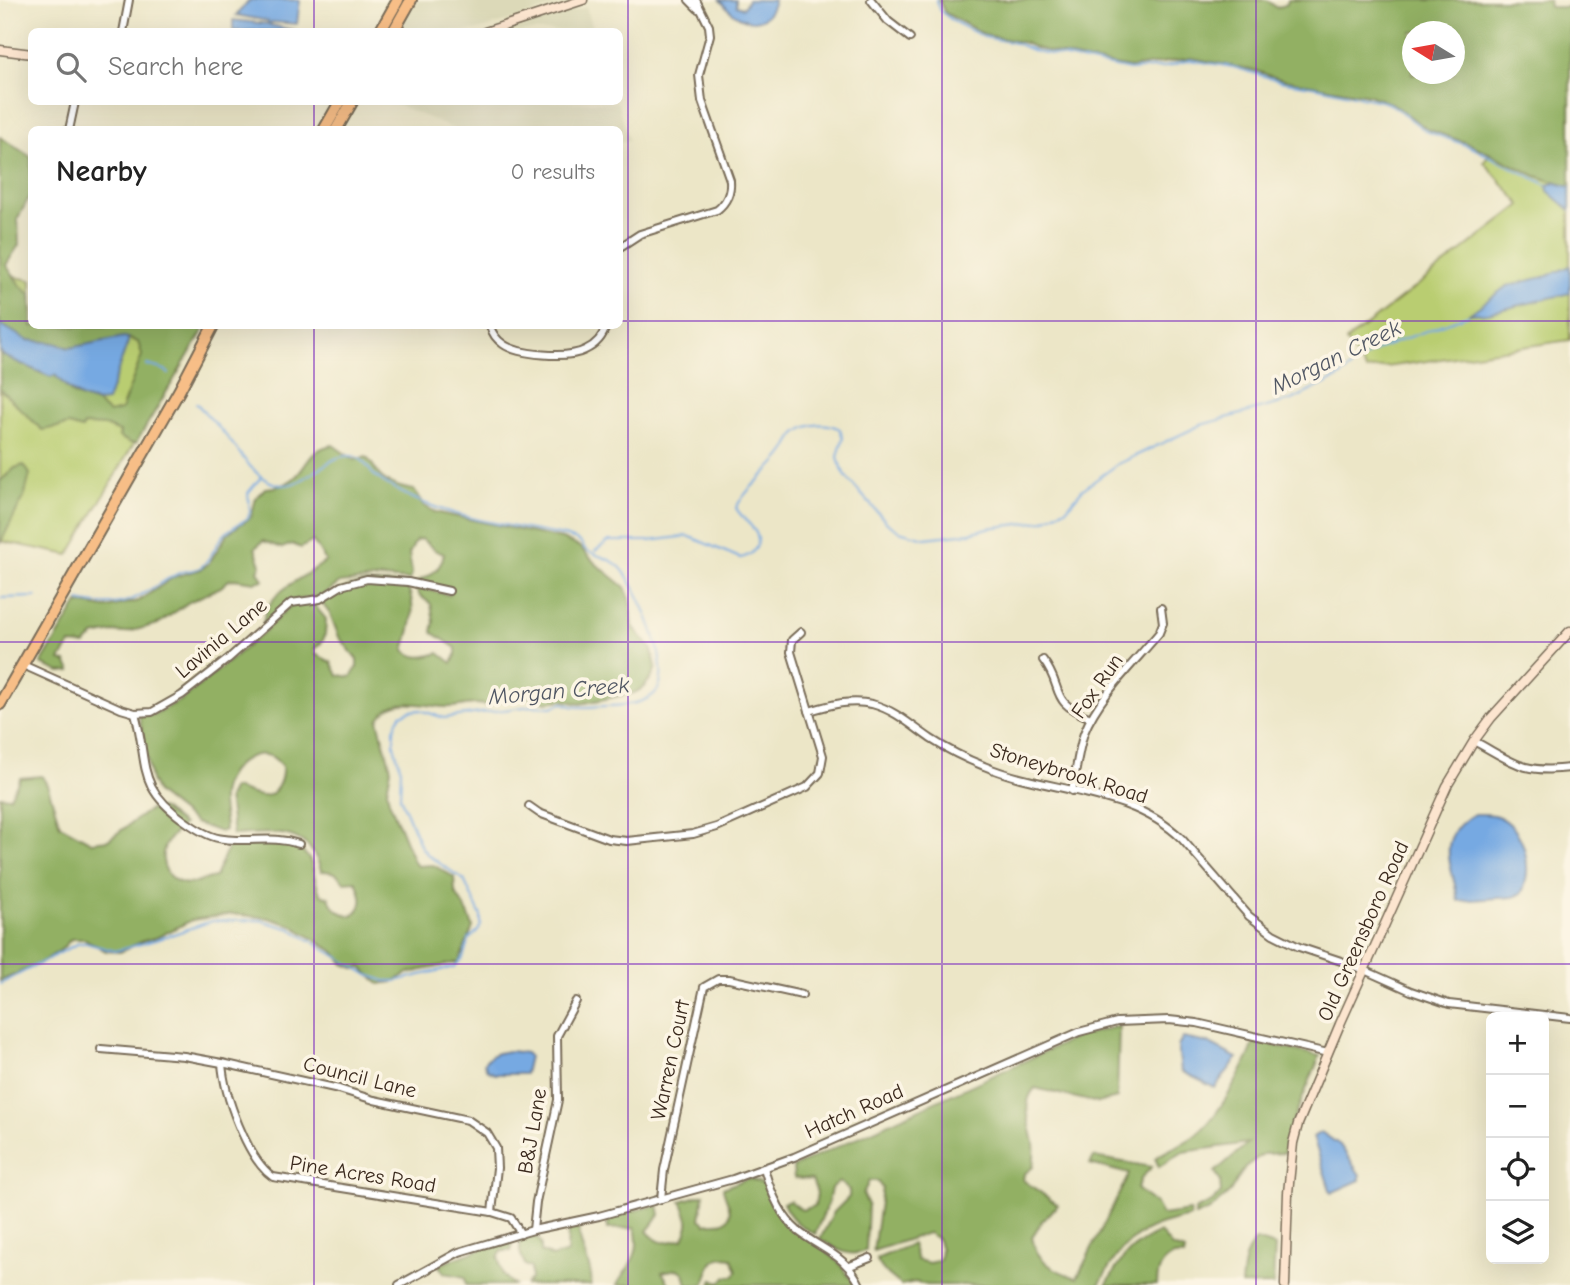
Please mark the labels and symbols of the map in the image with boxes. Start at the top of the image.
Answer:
north arrow [1402,21,1465,84]
water label: Morgan Creek [1266,314,1406,401]
street label: Lavinia Lane [170,593,272,683]
street label: Fox Run [1066,649,1128,723]
water label: Morgan Creek [487,671,631,711]
street label: Stoneybrook Road [987,738,1151,808]
street label: Old Greensboro Road [1313,837,1413,1025]
street label: Warren Court [646,997,695,1122]
street label: Council Lane [301,1051,419,1103]
street label: Hatch Road [801,1079,907,1143]
street label: B&J Lane [513,1086,551,1176]
street label: Pine Acres Road [288,1151,438,1197]

